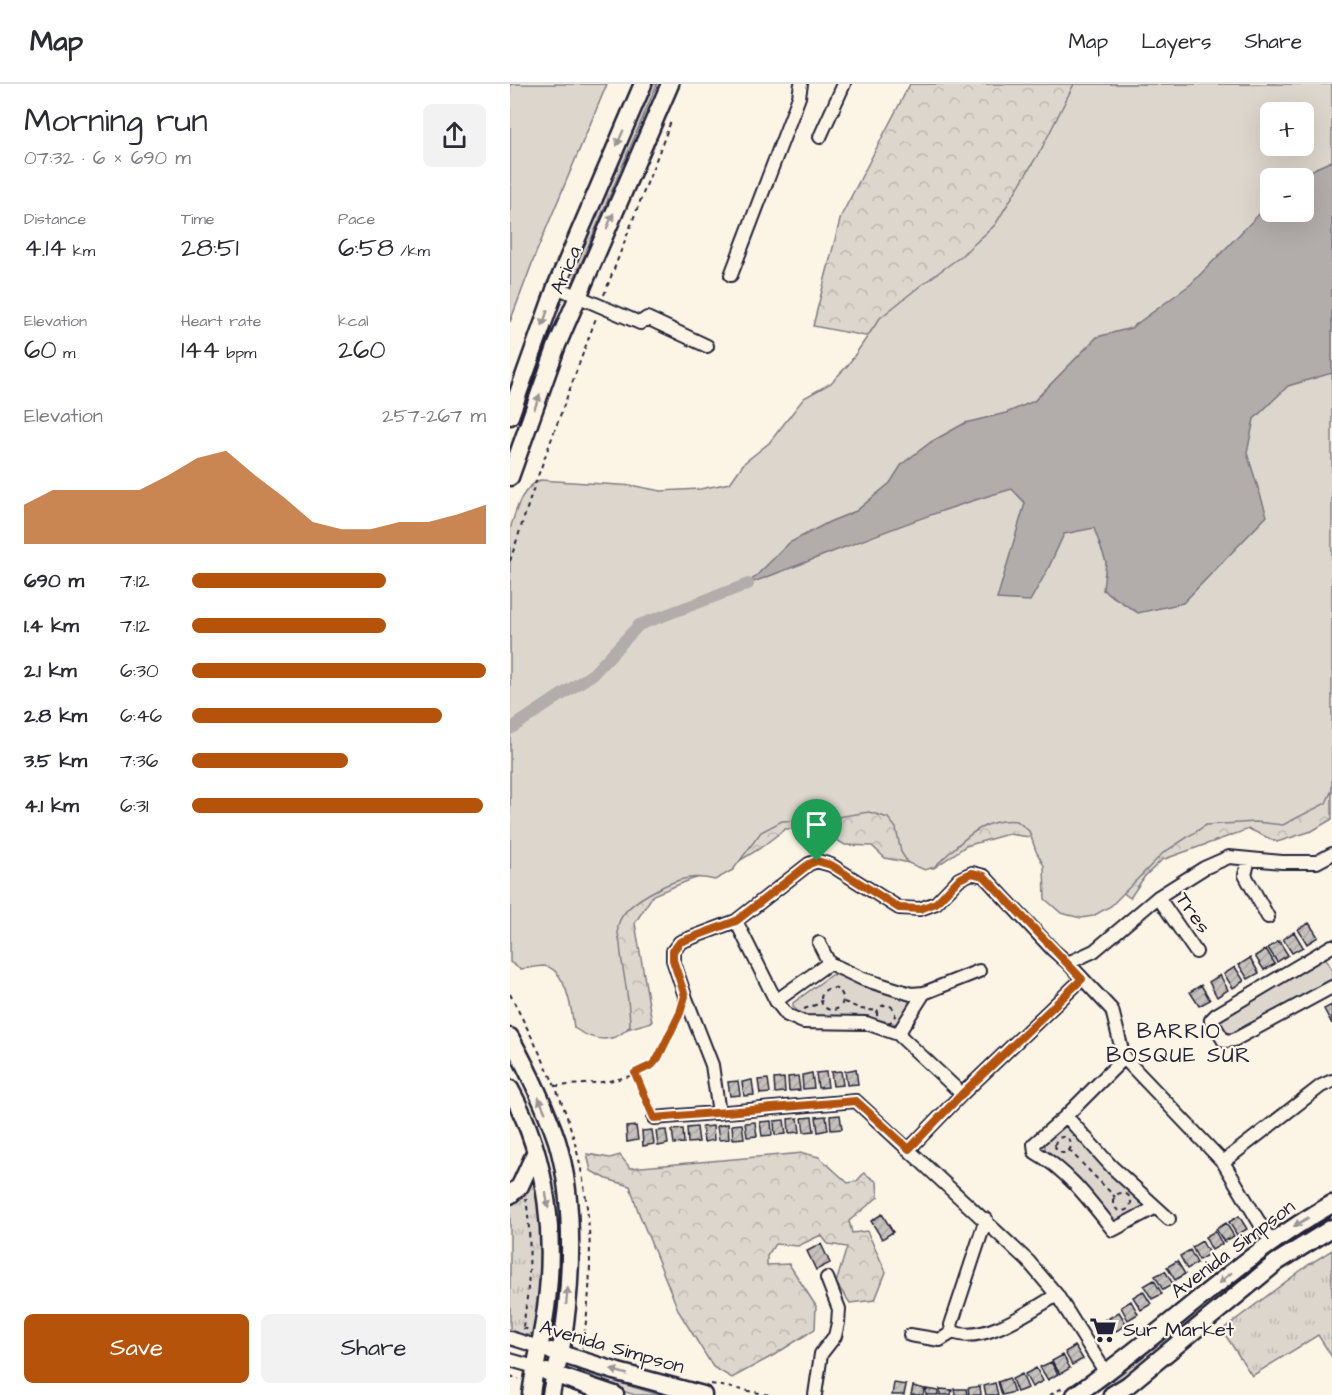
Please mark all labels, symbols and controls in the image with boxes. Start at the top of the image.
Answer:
text: Map [30,22,83,61]
text: Map [1068,27,1108,56]
text: Layers [1141,27,1211,56]
text: Share [1244,27,1302,56]
text: Morning run [24,98,208,144]
map controls [1260,102,1314,222]
button: + [1260,102,1314,156]
button: share [423,104,486,167]
one-way arrow [615,129,625,147]
text: 07:32 · 6 × 690 m [24,144,191,172]
button: − [1260,168,1314,222]
text: Distance [24,208,86,230]
text: Time [181,208,215,230]
text: Pace [338,208,375,230]
one-way arrow [605,212,615,230]
text: 4.14 [24,230,66,266]
text: 28:51 [181,230,239,266]
text: 6:58 [338,230,394,266]
text: km [66,240,95,262]
text: /km [394,240,430,262]
street label: Arica [543,242,589,298]
one-way arrow [540,309,550,327]
text: Elevation [24,310,87,332]
text: Heart rate [181,310,261,332]
text: kcal [338,310,369,332]
text: 60 [24,332,57,368]
text: 144 [181,332,220,368]
text: 260 [338,332,386,368]
text: m [57,342,76,364]
text: bpm [220,342,256,364]
one-way arrow [532,393,542,411]
text: Elevation [24,402,103,430]
text: 257–267 m [382,402,486,430]
text: 690 m [24,567,84,595]
text: 7:12 [120,567,150,595]
text: 1.4 km [24,612,79,640]
text: 7:12 [120,612,150,640]
text: 2.1 km [24,657,77,685]
text: 6:30 [120,657,159,685]
text: 2.8 km [24,702,87,730]
text: 6:46 [120,702,162,730]
text: 3.5 km [24,747,87,775]
text: 7:36 [120,747,158,775]
text: 4.1 km [24,792,79,820]
text: 6:31 [120,792,149,820]
pin [791,799,842,861]
icon: arrive [800,808,833,841]
street label: Tres [1169,887,1217,939]
district label: BARRIO BOSQUE SUR [1106,1017,1252,1070]
one-way arrow [537,1096,547,1114]
one-way arrow [543,1191,552,1210]
street label: Avenida Simpson [1165,1193,1301,1305]
one-way arrow [1293,1217,1309,1228]
one-way arrow [1218,1271,1233,1284]
one-way arrow [562,1286,572,1305]
street label: Avenida Simpson [536,1313,688,1381]
button: Save [24,1314,249,1383]
button: Share [261,1314,486,1383]
supermarket icon: Sur Market [1088,1315,1118,1345]
place label: Sur Market [1123,1316,1234,1344]
one-way arrow [610,1367,628,1376]

